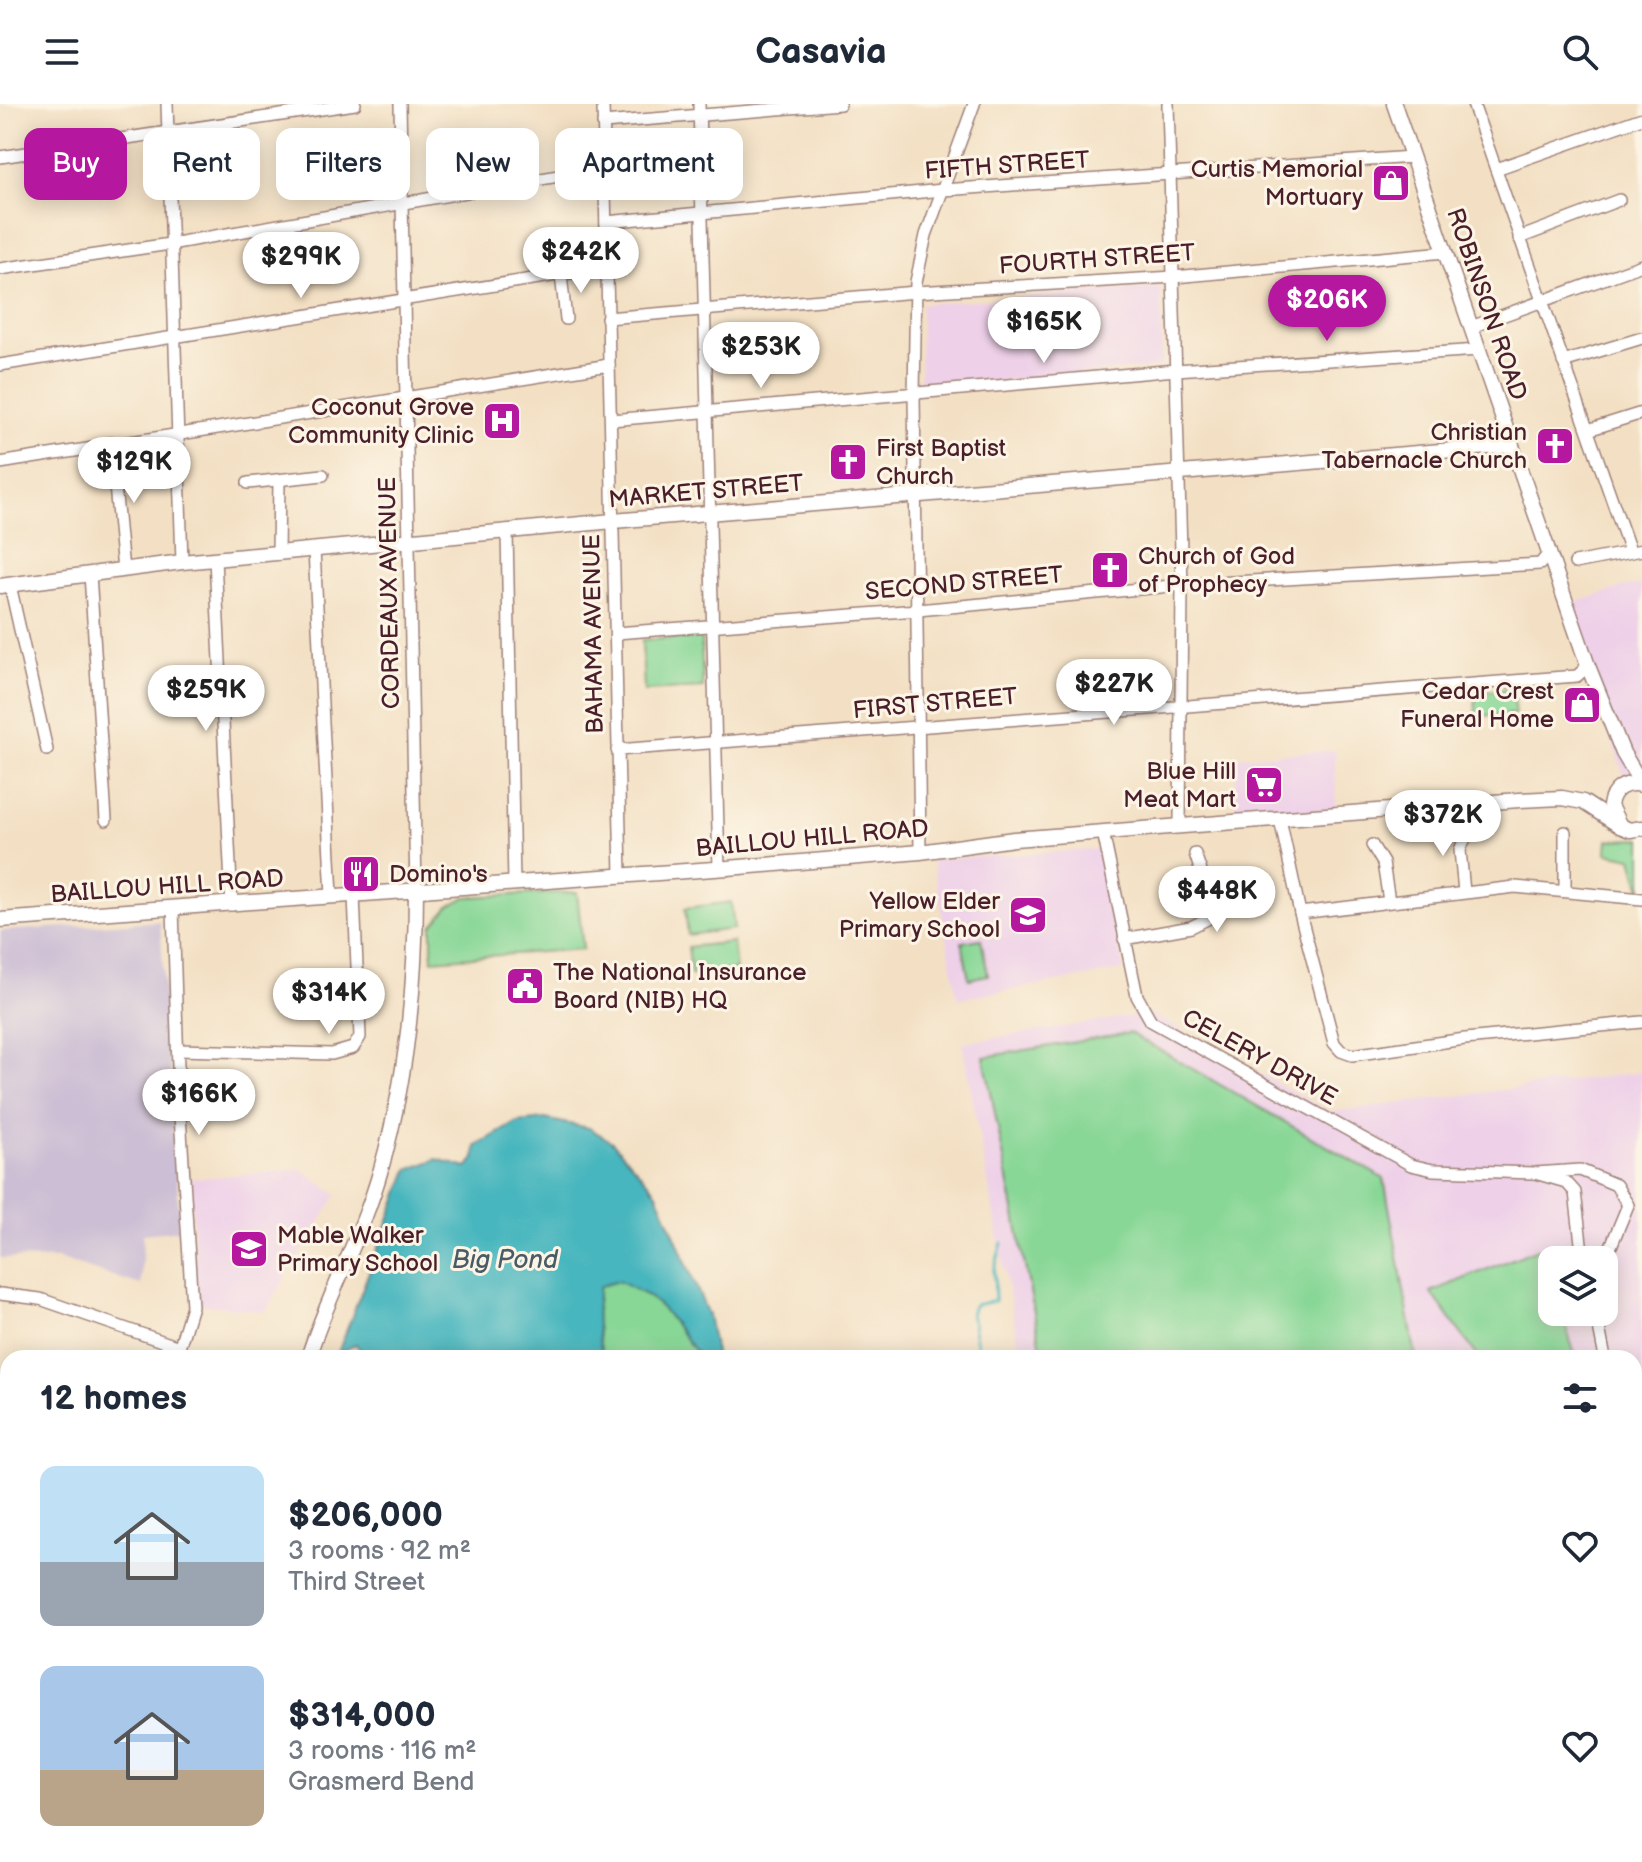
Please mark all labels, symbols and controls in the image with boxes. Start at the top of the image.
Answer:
icon: menu [40,30,84,74]
icon: search [1558,30,1602,74]
text: Casavia [755,31,887,74]
chip: Buy [24,128,127,200]
chip: Rent [143,128,260,200]
chip: Filters [276,128,410,200]
chip: New [426,128,539,200]
chip: Apartment [555,128,743,200]
street label: FIFTH STREET [923,145,1091,186]
place label: Curtis Memorial Mortuary [1191,155,1363,212]
shop icon: Curtis Memorial Mortuary [1370,162,1412,204]
street label: ROBINSON ROAD [1440,204,1533,404]
pin: $242K [525,227,637,295]
pin: $299K [245,232,357,300]
text: $242K [541,237,621,268]
street label: FOURTH STREET [998,238,1197,281]
text: $299K [261,242,341,273]
pin: $206K [1271,275,1383,343]
text: $206K [1286,285,1368,316]
pin: $165K [988,297,1100,365]
text: $165K [1006,307,1082,338]
pin: $253K [705,322,817,390]
text: $253K [721,332,801,363]
place label: Coconut Grove Community Clinic [288,393,474,450]
hospital icon: Coconut Grove Community Clinic [481,400,523,442]
place label: Christian Tabernacle Church [1322,418,1527,475]
church icon: Christian Tabernacle Church [1534,425,1576,467]
place label: First Baptist Church [876,434,1007,491]
pin: $129K [78,437,190,505]
church icon: First Baptist Church [827,441,869,483]
text: $129K [96,447,172,478]
street label: MARKET STREET [607,468,805,514]
street label: CORDEAUX AVENUE [373,477,406,709]
street label: BAHAMA AVENUE [577,534,610,734]
place label: Church of God of Prophecy [1138,542,1295,599]
church icon: Church of God of Prophecy [1089,549,1131,591]
street label: SECOND STREET [864,560,1065,607]
pin: $227K [1058,659,1170,727]
pin: $259K [150,665,262,733]
text: $227K [1074,669,1154,700]
text: $259K [166,675,246,706]
place label: Cedar Crest Funeral Home [1400,677,1555,734]
street label: FIRST STREET [852,682,1019,725]
shop icon: Cedar Crest Funeral Home [1561,684,1603,726]
place label: Blue Hill Meat Mart [1123,757,1237,814]
supermarket icon: Blue Hill Meat Mart [1243,764,1285,806]
pin: $372K [1387,790,1499,858]
text: $372K [1403,800,1483,831]
street label: BAILLOU HILL ROAD [694,814,930,863]
restaurant icon: Domino's [340,853,382,895]
place label: Domino's [389,860,488,889]
street label: BAILLOU HILL ROAD [49,864,285,909]
pin: $448K [1161,866,1273,934]
text: $448K [1176,876,1258,907]
place label: Yellow Elder Primary School [839,887,1000,944]
school or university icon: Yellow Elder Primary School [1007,894,1049,936]
place label: The National Insurance Board (NIB) HQ [553,958,807,1015]
public building icon: The National Insurance Board (NIB) HQ [504,965,546,1007]
pin: $314K [273,968,385,1036]
text: $314K [291,978,367,1009]
street label: CELERY DRIVE [1177,1003,1342,1112]
pin: $166K [143,1069,255,1137]
text: $166K [160,1079,238,1110]
place label: Mable Walker Primary School [277,1221,438,1278]
school or university icon: Mable Walker Primary School [228,1228,270,1270]
water label: Big Pond [452,1245,559,1276]
map controls [1538,1246,1618,1326]
button: layers [1538,1246,1618,1326]
icon: filters [1558,1376,1602,1420]
text: 12 homes [40,1378,187,1419]
text: $206,000 [288,1495,443,1536]
icon: home [104,1498,200,1594]
icon: heart [1558,1524,1602,1568]
text: 3 rooms · 92 m² [288,1536,471,1567]
text: Third Street [288,1567,425,1598]
text: $314,000 [288,1695,436,1736]
icon: home [104,1698,200,1794]
icon: heart [1558,1724,1602,1768]
text: 3 rooms · 116 m² [288,1736,477,1767]
text: Grasmerd Bend [288,1767,474,1798]

